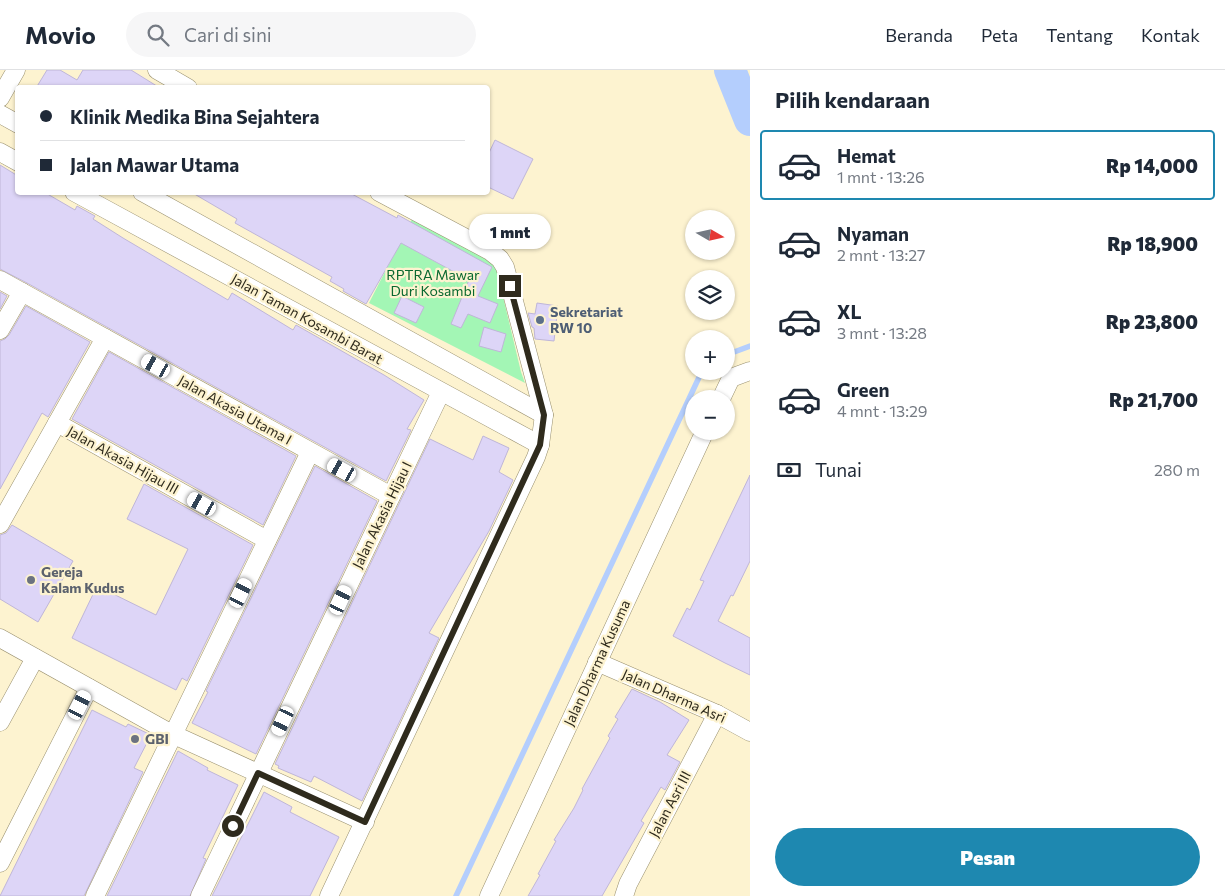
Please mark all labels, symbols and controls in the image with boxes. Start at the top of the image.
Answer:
search box [126,12,476,57]
text: Movio [25,20,96,49]
icon: search [144,21,172,49]
text: Cari di sini [184,23,272,46]
text: Beranda [885,24,953,46]
text: Peta [981,24,1018,46]
text: Tentang [1046,24,1113,46]
text: Kontak [1141,24,1200,46]
text: Pilih kendaraan [775,86,930,113]
text: Klinik Medika Bina Sejahtera [70,105,320,128]
icon: car [777,143,822,188]
text: Hemat [837,144,896,167]
text: Jalan Mawar Utama [70,153,239,176]
text: Rp 14,000 [1106,154,1198,177]
text: 1 mnt · 13:26 [837,167,925,186]
north arrow [685,210,735,260]
map controls [685,210,735,440]
callout: 1 mnt [469,214,551,248]
icon: car [777,221,822,266]
text: 1 mnt [490,222,530,241]
text: Nyaman [837,222,909,245]
text: Rp 18,900 [1107,232,1198,255]
text: 2 mnt · 13:27 [837,245,926,264]
park label: RPTRA Mawar Duri Kosambi [386,266,480,299]
street label: Jalan Taman Kosambi Barat [228,270,386,368]
button: layers [685,270,735,320]
route end [499,275,521,297]
icon: car [777,299,822,344]
text: XL [837,300,862,323]
place label: Sekretariat RW 10 [550,303,623,336]
text: Rp 23,800 [1106,310,1198,333]
marker: Sekretariat RW 10 [534,314,546,326]
text: 3 mnt · 13:28 [837,323,927,342]
button: + [685,330,735,380]
car [139,352,172,380]
street label: Jalan Akasia Utama I [176,371,295,448]
icon: car [777,377,822,422]
text: Green [837,378,889,401]
text: Rp 21,700 [1109,388,1198,411]
button: − [685,390,735,440]
text: 4 mnt · 13:29 [837,401,928,420]
street label: Jalan Akasia Hijau III [65,422,182,497]
car [325,456,358,484]
icon: cash [775,456,803,484]
text: Tunai [815,458,862,481]
street label: Jalan Akasia Hijau I [348,459,415,571]
text: 280 m [1154,460,1200,479]
car [185,490,218,518]
place label: Gereja Kalam Kudus [41,563,125,596]
marker: Gereja Kalam Kudus [25,574,37,586]
car [227,576,254,610]
car [327,583,354,617]
street label: Jalan Dharma Kusuma [560,597,633,729]
street label: Jalan Dharma Asri [620,665,729,726]
car [66,688,93,722]
car [269,704,296,738]
place label: GBI [145,730,169,747]
marker: GBI [129,733,141,745]
street label: Jalan Asri III [645,768,694,840]
route start [222,815,244,837]
button: Pesan [775,828,1200,886]

